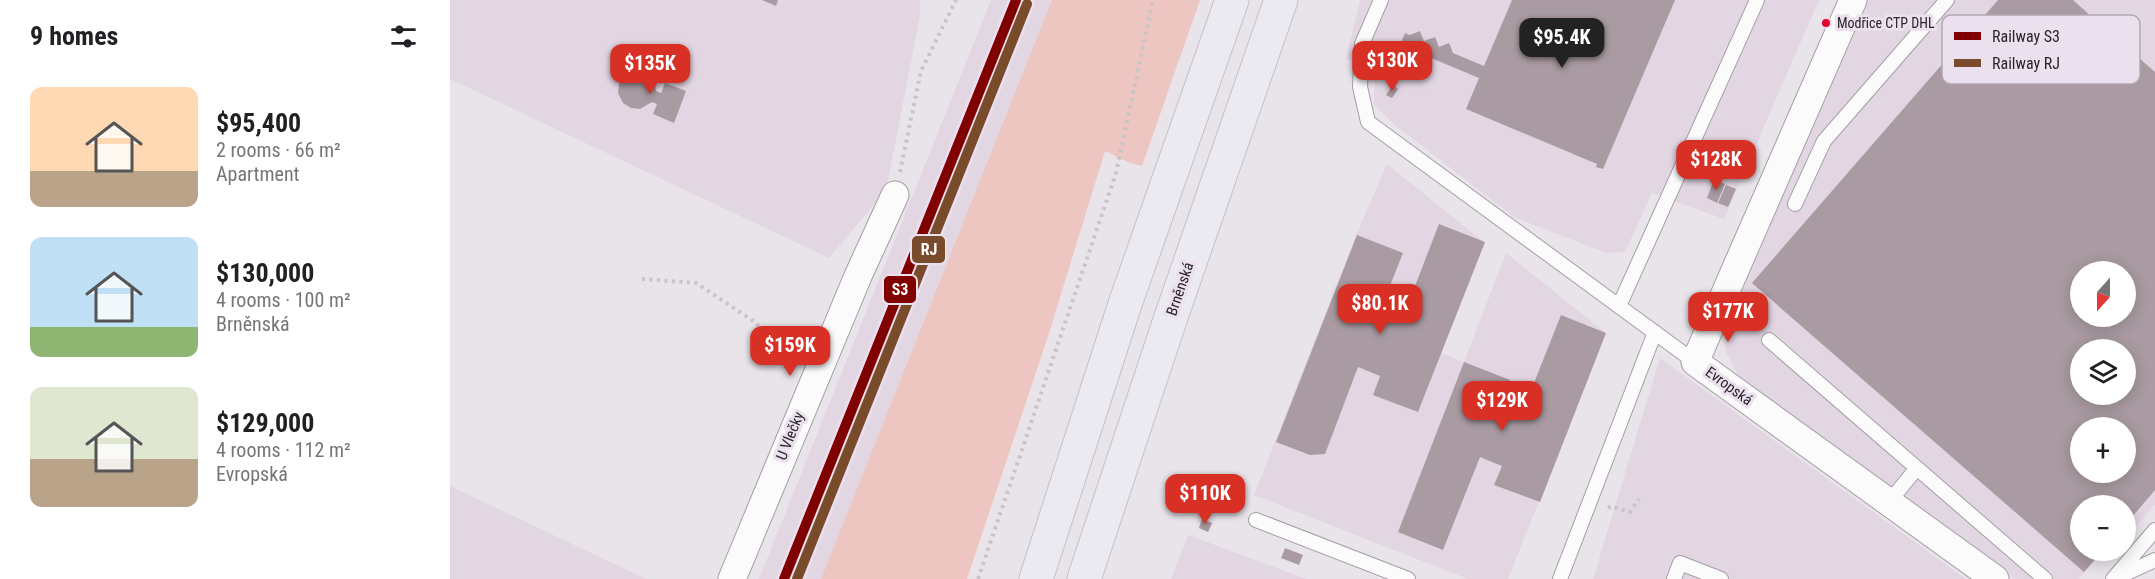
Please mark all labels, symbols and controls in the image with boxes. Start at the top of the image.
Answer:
place label: Modřice CTP DHL [1837,15,1935,31]
legend [1942,15,2140,84]
marker: Modřice CTP DHL [1820,17,1832,29]
pin: $95.4K [1513,18,1611,69]
icon: filters [387,20,420,53]
text: 9 homes [30,21,118,51]
text: $95.4K [1533,25,1591,49]
text: Railway S3 [1992,27,2060,46]
pin: $130K [1350,41,1434,92]
pin: $135K [608,44,692,95]
text: $130K [1366,48,1418,72]
text: $135K [624,51,676,75]
text: Railway RJ [1992,54,2060,73]
text: $95,400 [216,108,301,138]
icon: home [78,111,150,183]
text: 2 rooms · 66 m² [216,138,341,162]
pin: $128K [1674,140,1758,191]
text: $128K [1690,147,1742,171]
text: Apartment [216,162,300,186]
line badge: RJ [911,235,946,264]
text: RJ [921,240,937,259]
text: $130,000 [216,258,314,288]
street label: Brněnská [1163,260,1197,318]
icon: home [78,261,150,333]
north arrow [2070,261,2136,327]
map controls [2070,261,2136,561]
line badge: S3 [883,275,917,304]
text: S3 [892,280,908,299]
pin: $80.1K [1331,284,1429,335]
text: 4 rooms · 100 m² [216,288,351,312]
text: $80.1K [1351,291,1409,315]
pin: $177K [1686,292,1770,343]
text: $177K [1702,299,1754,323]
text: Brněnská [216,312,289,336]
pin: $159K [748,326,832,377]
text: $159K [764,333,816,357]
button: layers [2070,339,2136,405]
street label: Evropská [1702,363,1756,409]
pin: $129K [1460,381,1544,432]
text: $129K [1476,388,1528,412]
text: $129,000 [216,408,314,438]
street label: U Vlečky [772,409,808,463]
icon: home [78,411,150,483]
button: + [2070,417,2136,483]
text: 4 rooms · 112 m² [216,438,351,462]
text: Evropská [216,462,288,486]
pin: $110K [1163,474,1247,525]
text: $110K [1179,481,1231,505]
button: − [2070,495,2136,561]

